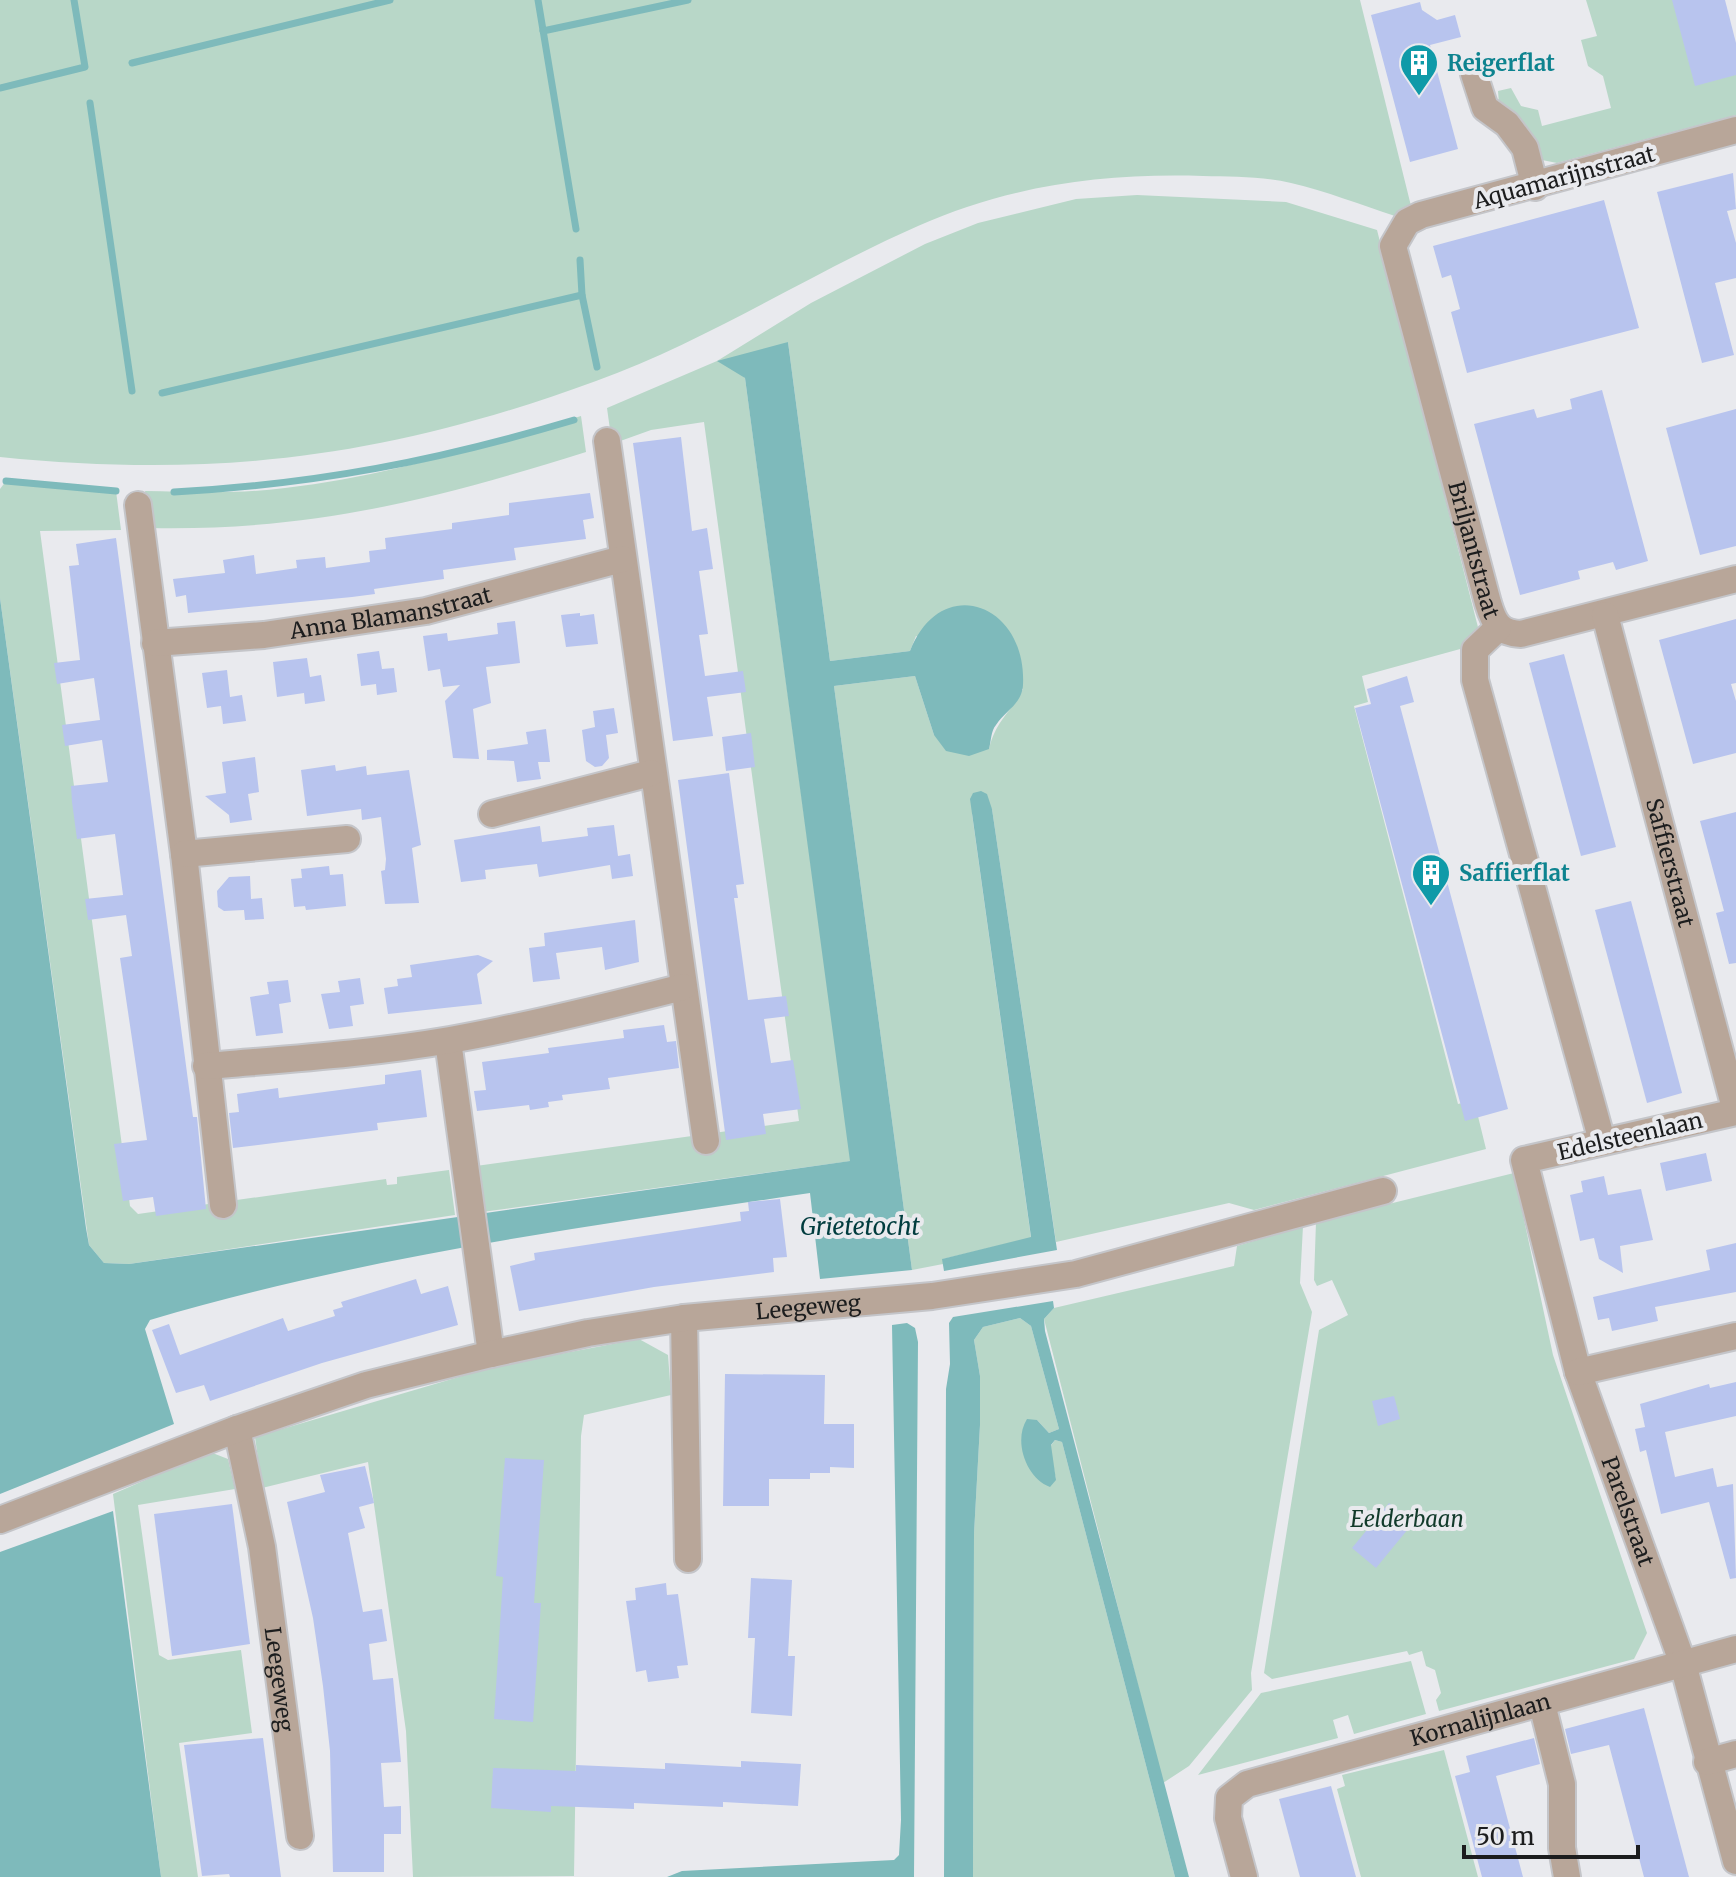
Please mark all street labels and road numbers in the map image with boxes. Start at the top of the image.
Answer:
street label: Aquamarijnstraat [1469,139,1658,215]
street label: Briljantstraat [1442,478,1506,623]
street label: Anna Blamanstraat [287,580,495,645]
street label: Saffierstraat [1640,795,1701,930]
street label: Edelsteenlaan [1555,1106,1706,1166]
street label: Leegeweg [754,1288,862,1326]
street label: Parelstraat [1595,1452,1661,1570]
street label: Leegeweg [259,1625,300,1733]
street label: Kornalijnlaan [1407,1687,1554,1752]

